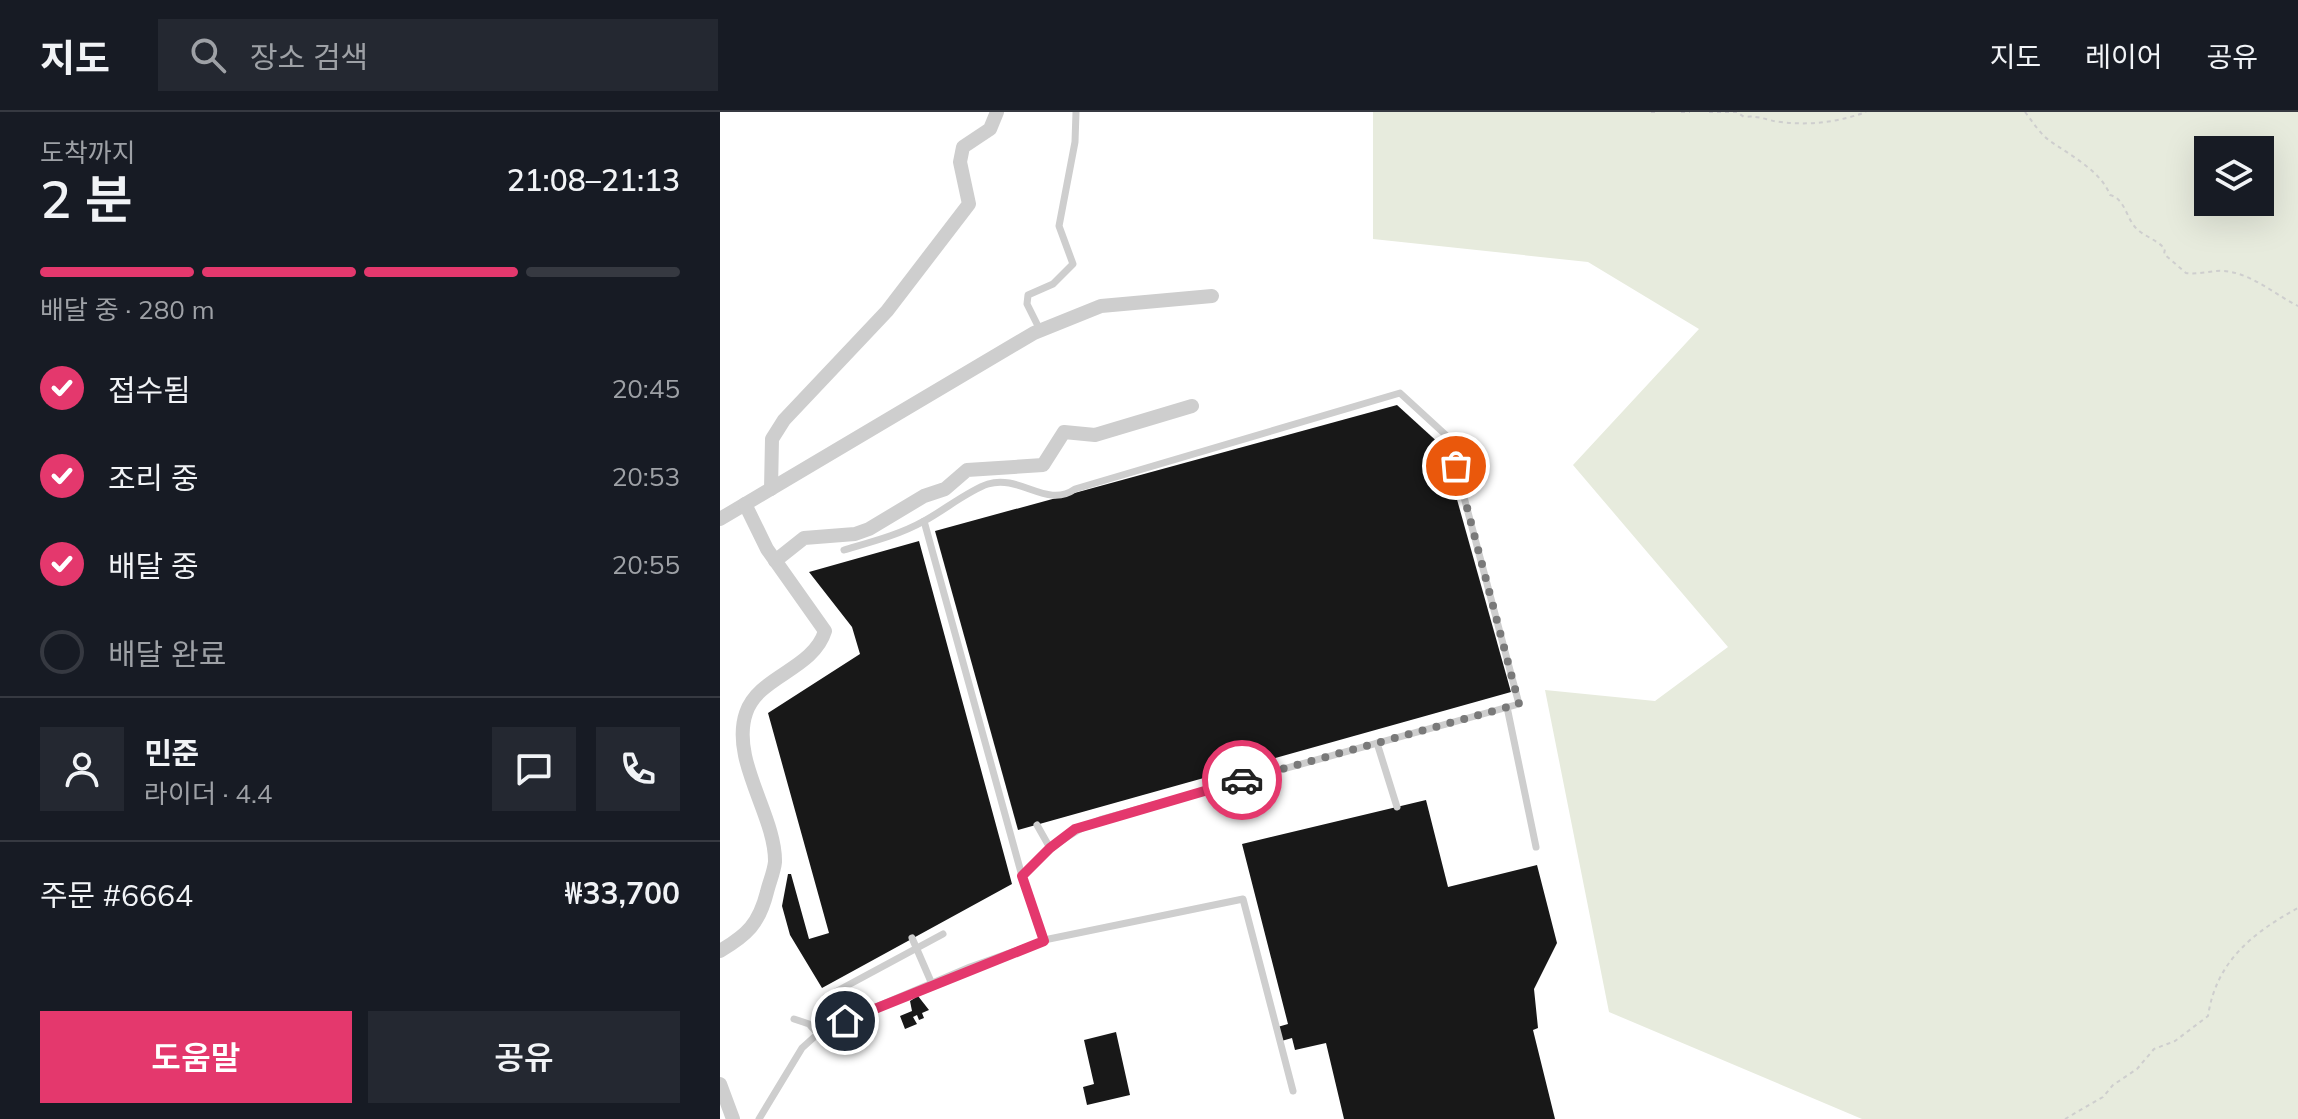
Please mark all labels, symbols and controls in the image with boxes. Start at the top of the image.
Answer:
search box [158,19,718,91]
icon: search [186,33,230,77]
text: 지도 [40,34,110,82]
text: 장소 검색 [250,38,368,76]
text: 지도 [1990,39,2041,74]
text: 레이어 [2085,39,2162,74]
text: 공유 [2206,39,2258,74]
text: 도착까지 [40,136,136,169]
map controls [2194,136,2274,216]
button: layers [2194,136,2274,216]
text: 21:08–21:13 [507,161,680,199]
text: 2 분 [40,166,133,231]
text: 배달 중 · 280 m [40,293,215,326]
icon: check [40,366,84,410]
text: 접수됨 [108,371,191,409]
text: 20:45 [612,372,680,405]
pin [1422,432,1490,500]
icon: bag [1434,444,1478,488]
icon: check [40,454,84,498]
text: 조리 중 [108,459,199,497]
text: 20:53 [612,460,680,493]
icon: check [40,542,84,586]
text: 배달 중 [108,547,199,585]
text: 20:55 [612,548,680,581]
text: 배달 완료 [108,635,226,673]
button: person [40,727,124,811]
button: chat [492,727,576,811]
button: phone [596,727,680,811]
text: 민준 [144,734,199,772]
courier [1202,740,1282,820]
icon: car [1220,758,1264,802]
text: 라이더 · 4.4 [144,777,272,810]
text: ₩33,700 [565,874,680,912]
text: 주문 #6664 [40,876,193,914]
pin [811,987,879,1055]
icon: home [823,999,867,1043]
button: 도움말 [40,1011,352,1103]
button: 공유 [368,1011,680,1103]

